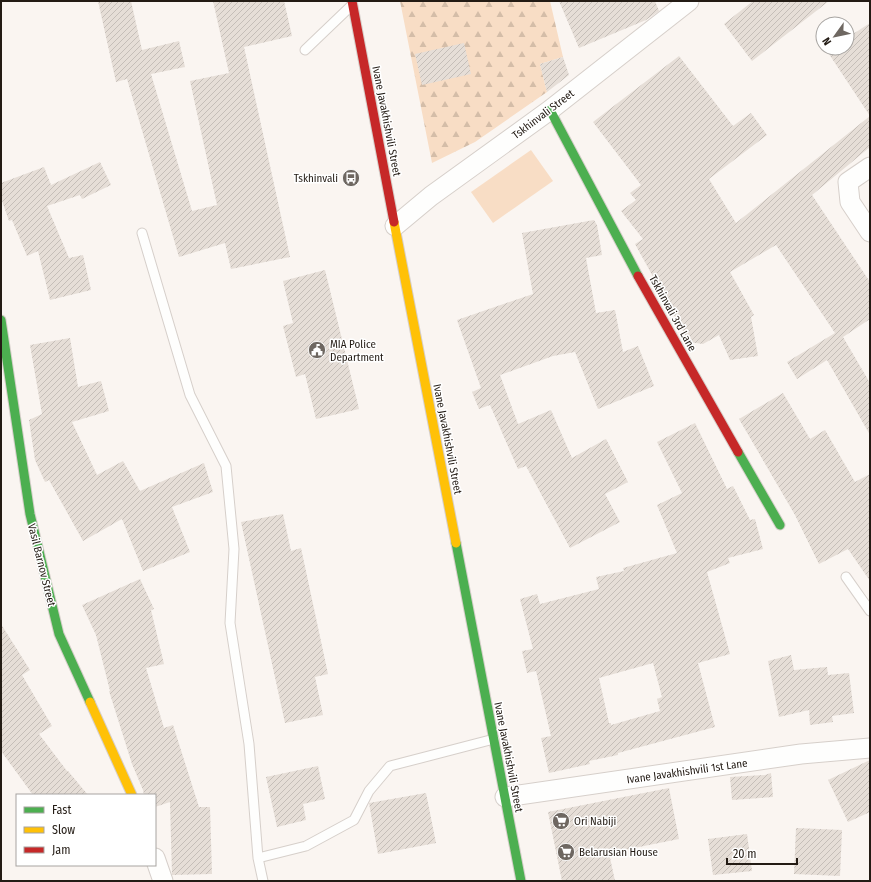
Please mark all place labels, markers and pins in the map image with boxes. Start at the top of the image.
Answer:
bus stop icon: Tskhinvali [341,168,361,188]
place label: Tskhinvali [294,172,338,185]
place label: MIA Police Department [330,338,384,364]
public building icon: MIA Police Department [307,340,327,360]
supermarket icon: Ori Nabiji [551,811,571,831]
place label: Ori Nabiji [574,815,617,828]
supermarket icon: Belarusian House [556,842,576,862]
place label: Belarusian House [579,846,658,859]

